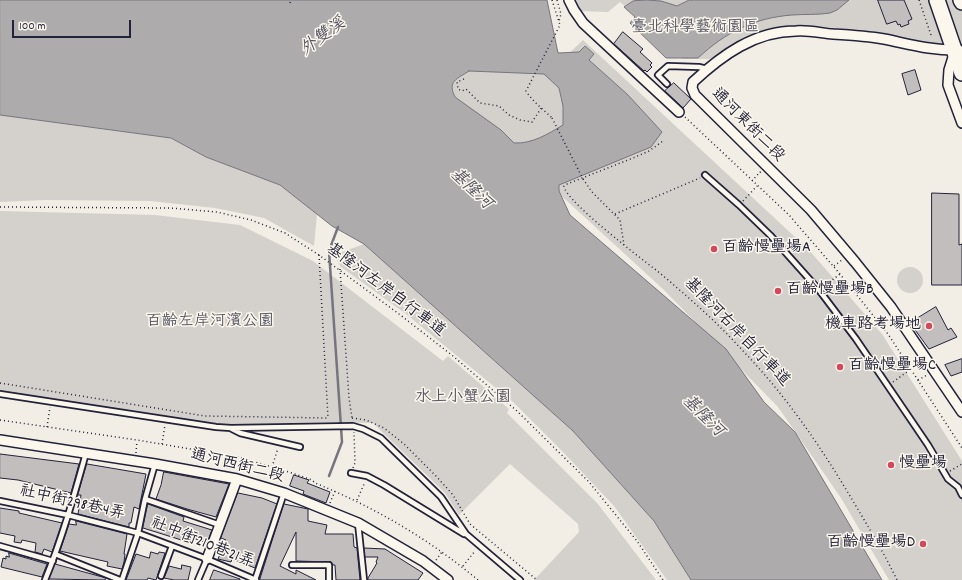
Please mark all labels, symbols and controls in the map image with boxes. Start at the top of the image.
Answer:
scale bar [14,12,133,38]
water label: 外雙溪 [297,15,351,61]
text: 100 m [19,18,46,35]
park label: 臺北科學藝術園區 [631,19,759,39]
street label: 通河東街二段 [706,85,788,167]
water label: 基隆河 [445,165,495,215]
place label: 百齡慢壘場A [722,239,811,259]
street label: 基隆河左岸自行車道 [322,240,448,342]
marker: 百齡慢壘場A [709,244,719,254]
street label: 基隆河右岸自行車道 [679,275,793,391]
place label: 百齡慢壘場B [786,281,874,301]
marker: 百齡慢壘場B [773,286,783,296]
park label: 百齡左岸河濱公園 [146,313,274,333]
place label: 機車路考場地 [825,316,921,336]
marker: 機車路考場地 [924,321,934,331]
place label: 百齡慢壘場C [848,357,936,377]
marker: 百齡慢壘場C [835,362,845,372]
park label: 水上小蟹公園 [415,389,511,409]
water label: 基隆河 [677,392,727,442]
street label: 通河西街二段 [188,446,286,488]
place label: 慢壘場 [899,455,947,475]
marker: 慢壘場 [886,460,896,470]
street label: 社中街298巷4弄 [18,483,126,525]
street label: 社中街210巷21弄 [148,515,256,573]
place label: 百齡慢壘場D [827,534,915,554]
marker: 百齡慢壘場D [918,539,928,549]

